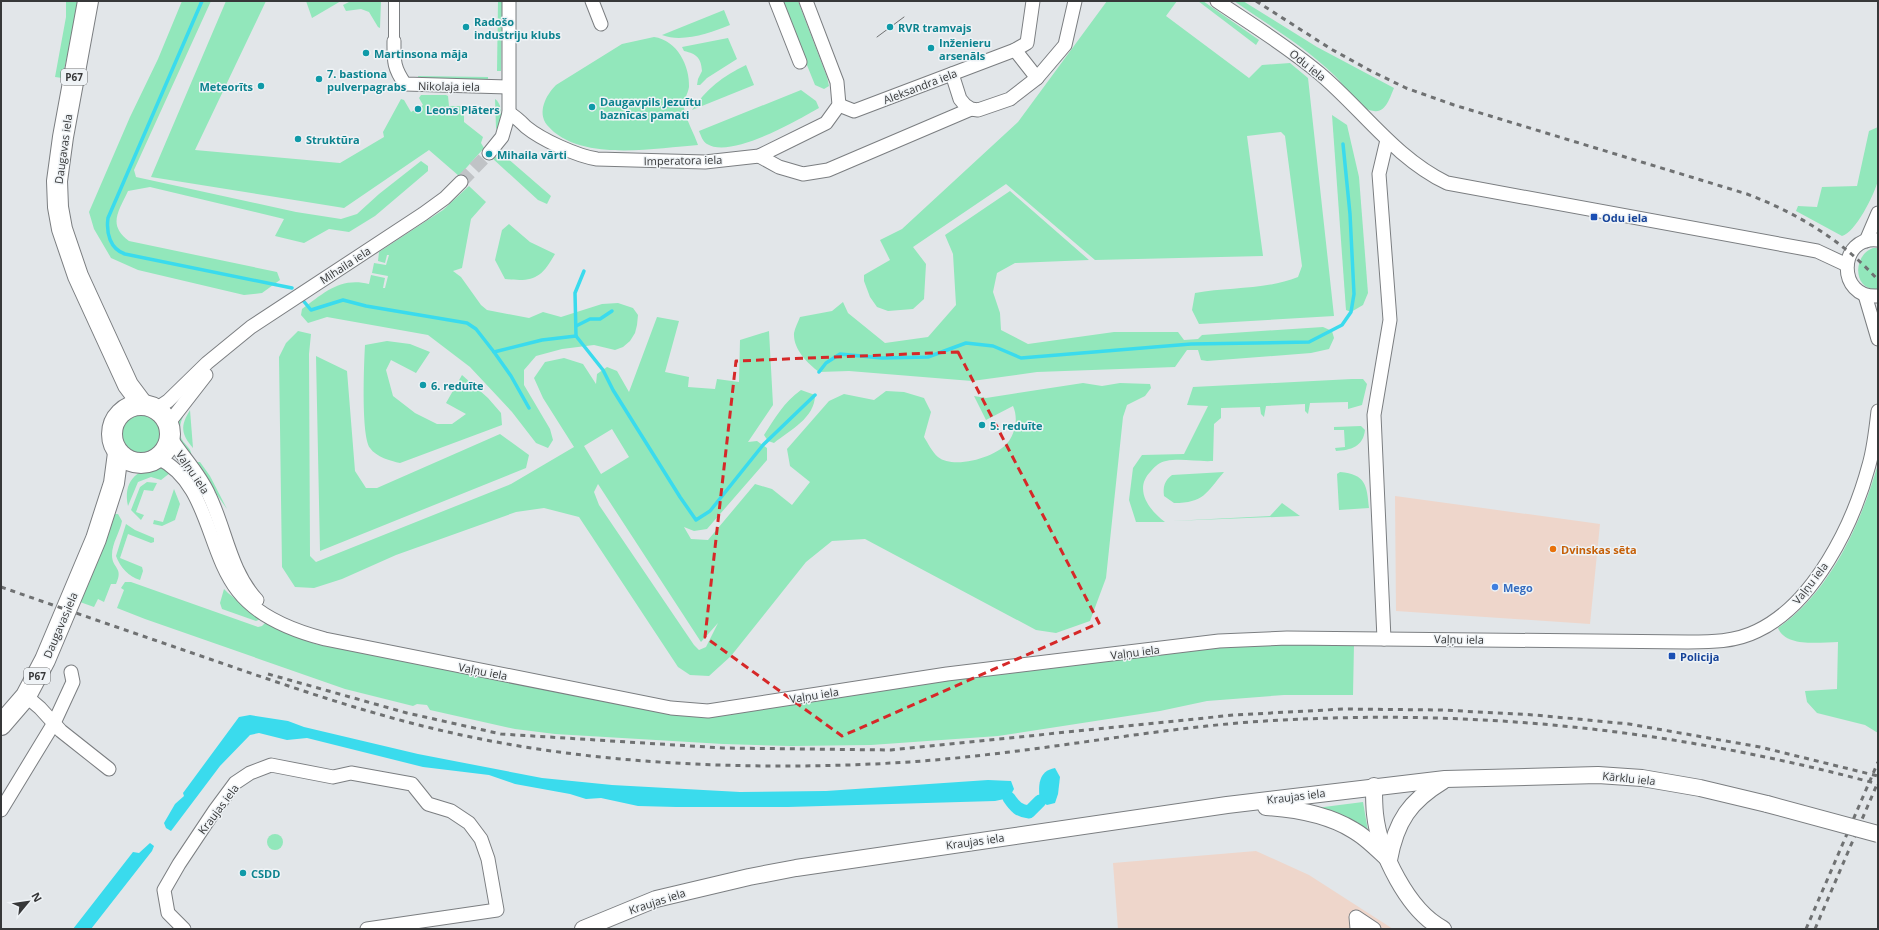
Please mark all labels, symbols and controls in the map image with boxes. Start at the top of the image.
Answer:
place label: Radošo industriju klubs [474,14,561,42]
place label: RVR tramvajs [898,20,972,35]
marker: Radošo industriju klubs [461,22,471,32]
marker: RVR tramvajs [885,22,895,32]
place label: Inženieru arsenāls [939,35,991,63]
marker: Inženieru arsenāls [926,43,936,53]
place label: Martinsona māja [374,46,468,61]
street label: Odu iela [1287,46,1329,84]
marker: Martinsona māja [361,48,371,58]
street label: Aleksandra iela [881,65,959,107]
place label: 7. bastiona pulverpagrabs [327,66,407,94]
road number: P67 [61,69,87,85]
marker: 7. bastiona pulverpagrabs [314,74,324,84]
street label: Nikolaja iela [418,78,480,94]
place label: Meteorīts [199,79,254,94]
marker: Meteorīts [256,81,266,91]
place label: Daugavpils Jezuītu baznīcas pamati [600,94,701,122]
place label: Leons Plāters [426,102,500,117]
marker: Daugavpils Jezuītu baznīcas pamati [587,102,597,112]
marker: Leons Plāters [413,104,423,114]
street label: Daugavas iela [51,113,75,185]
place label: Struktūra [306,132,360,147]
marker: Struktūra [293,134,303,144]
place label: Mihaila vārti [497,147,567,162]
marker: Mihaila vārti [484,149,494,159]
street label: Imperatora iela [644,152,722,168]
place label: Odu iela [1602,210,1648,225]
marker: Odu iela [1589,212,1599,222]
street label: Mihaila iela [317,243,373,287]
place label: 6. reduīte [431,378,484,393]
marker: 6. reduīte [418,380,428,390]
place label: 5. reduīte [990,418,1043,433]
marker: 5. reduīte [977,420,987,430]
street label: Vaļņu iela [173,447,213,497]
place label: Dvinskas sēta [1561,542,1637,557]
marker: Dvinskas sēta [1548,544,1558,554]
street label: Vaļņu iela [1789,559,1831,607]
place label: Mego [1503,580,1533,595]
marker: Mego [1490,582,1500,592]
street label: Daugavas iela [39,590,81,660]
street label: Vaļņu iela [1434,631,1484,647]
street label: Vaļņu iela [1109,642,1161,662]
place label: Policija [1680,649,1719,664]
marker: Policija [1667,651,1677,661]
street label: Vaļņu iela [457,659,509,683]
road number: P67 [24,668,50,684]
street label: Vaļņu iela [788,684,840,706]
street label: Kārklu iela [1602,768,1656,788]
street label: Kraujas iela [194,781,242,837]
street label: Kraujas iela [1266,785,1326,807]
street label: Kraujas iela [945,829,1005,853]
place label: CSDD [251,866,280,881]
marker: CSDD [238,868,248,878]
north arrow [8,882,48,922]
street label: Kraujas iela [627,885,687,917]
text: N [28,889,46,904]

